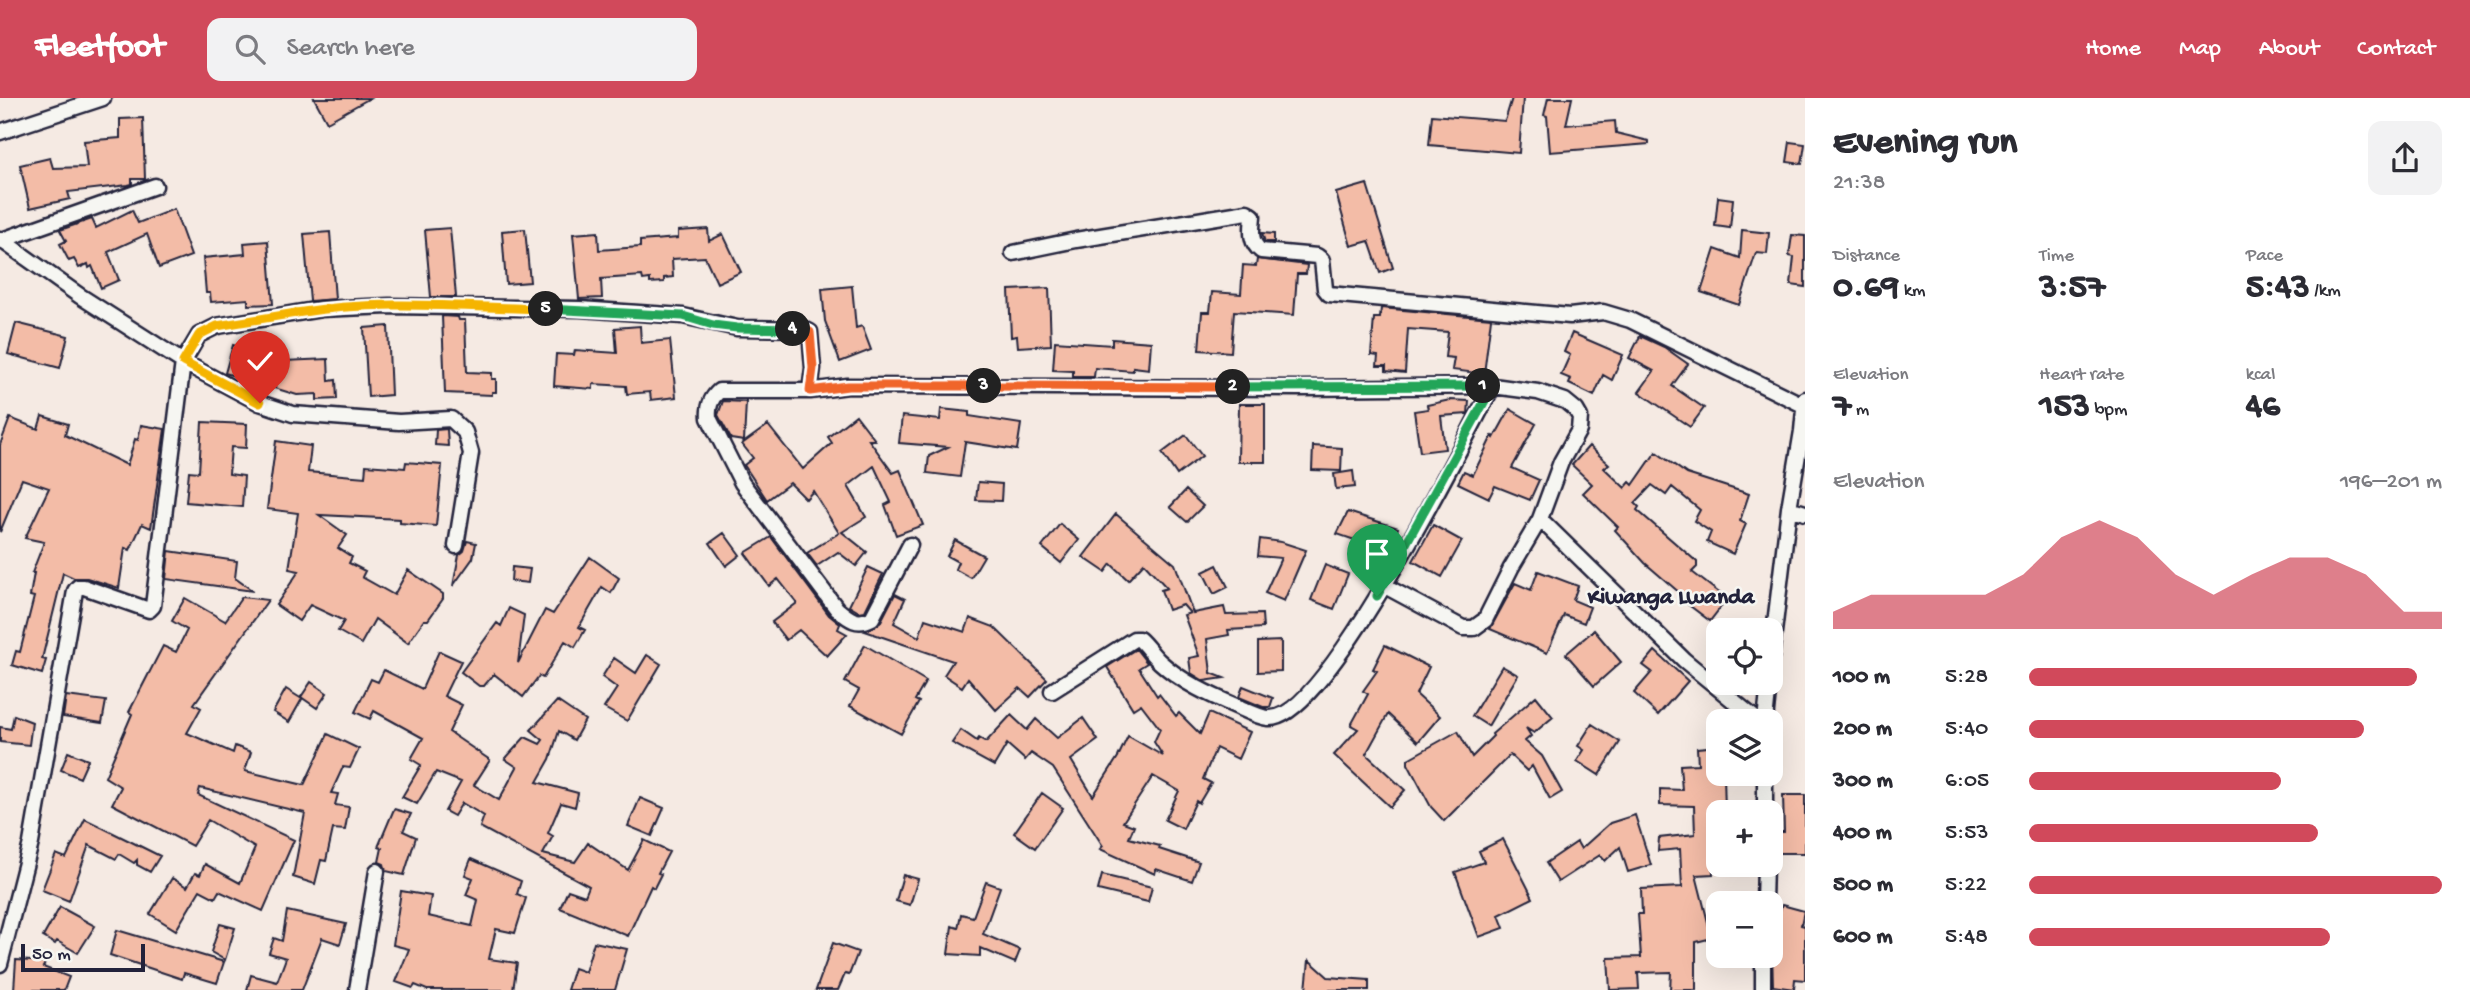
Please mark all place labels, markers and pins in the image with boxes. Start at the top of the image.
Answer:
pin: 5 [528,292,564,326]
pin: 4 [776,312,810,346]
pin [230,331,290,403]
pin: 3 [967,368,1002,404]
pin: 1 [1466,368,1500,404]
pin: 2 [1216,370,1250,404]
pin [1347,524,1407,596]

